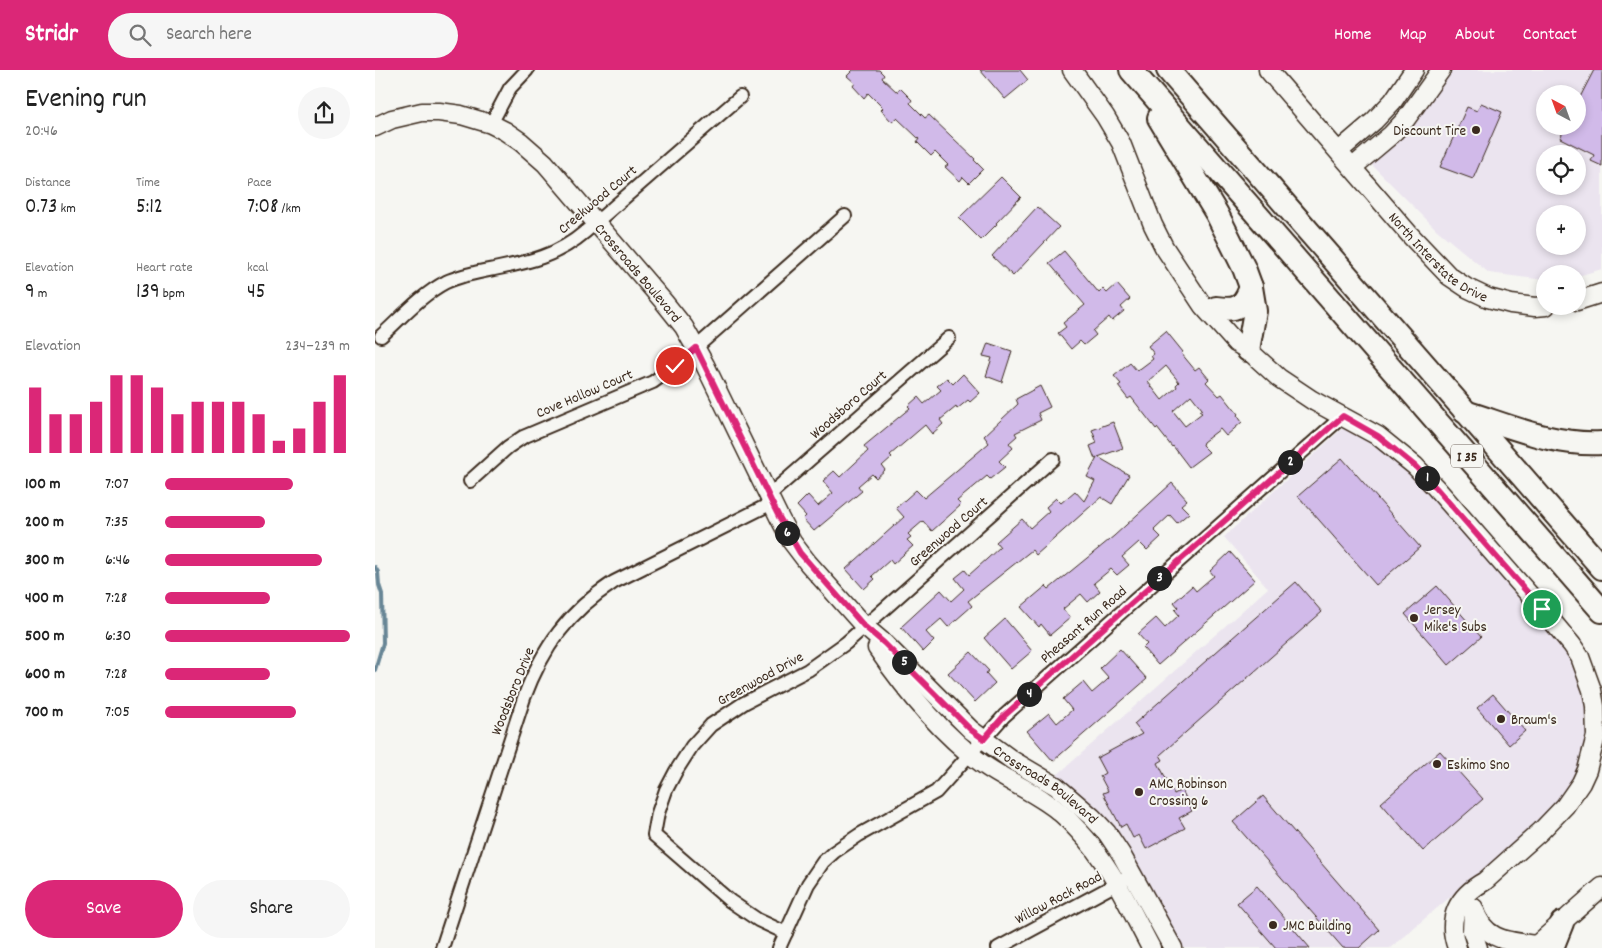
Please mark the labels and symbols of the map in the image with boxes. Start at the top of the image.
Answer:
north arrow [1536,85,1586,135]
place label: Discount Tire [1393,121,1466,143]
marker: Discount Tire [1470,124,1482,136]
street label: Creekwood Court [554,160,643,240]
street label: North Interstate Drive [1382,208,1491,309]
street label: Crossroads Boulevard [588,219,686,328]
pin [654,345,696,387]
street label: Cove Hollow Court [533,364,637,425]
street label: Woodsboro Court [806,365,893,445]
road number: I 35 [1451,444,1483,468]
pin: 2 [1277,450,1303,474]
pin: 1 [1415,466,1439,490]
street label: Greenwood Court [905,492,994,573]
pin: 6 [775,520,799,546]
pin: 3 [1147,566,1171,590]
street label: Pheasant Run Road [1036,582,1133,669]
pin [1521,588,1563,630]
place label: Jersey Mike's Subs [1424,600,1487,639]
marker: Jersey Mike's Subs [1408,612,1420,624]
street label: Woodsboro Drive [486,644,542,739]
street label: Greenwood Drive [714,647,808,713]
pin: 5 [891,650,917,674]
pin: 4 [1017,682,1041,706]
place label: Braum's [1511,710,1557,732]
marker: Braum's [1495,713,1507,725]
street label: Crossroads Boulevard [987,740,1102,830]
place label: Eskimo Sno [1447,755,1510,777]
marker: Eskimo Sno [1431,758,1443,770]
place label: AMC Robinson Crossing 6 [1149,774,1227,813]
marker: AMC Robinson Crossing 6 [1133,786,1145,798]
street label: Willow Rock Road [1011,867,1106,931]
place label: JMC Building [1283,916,1351,938]
marker: JMC Building [1267,919,1279,931]

